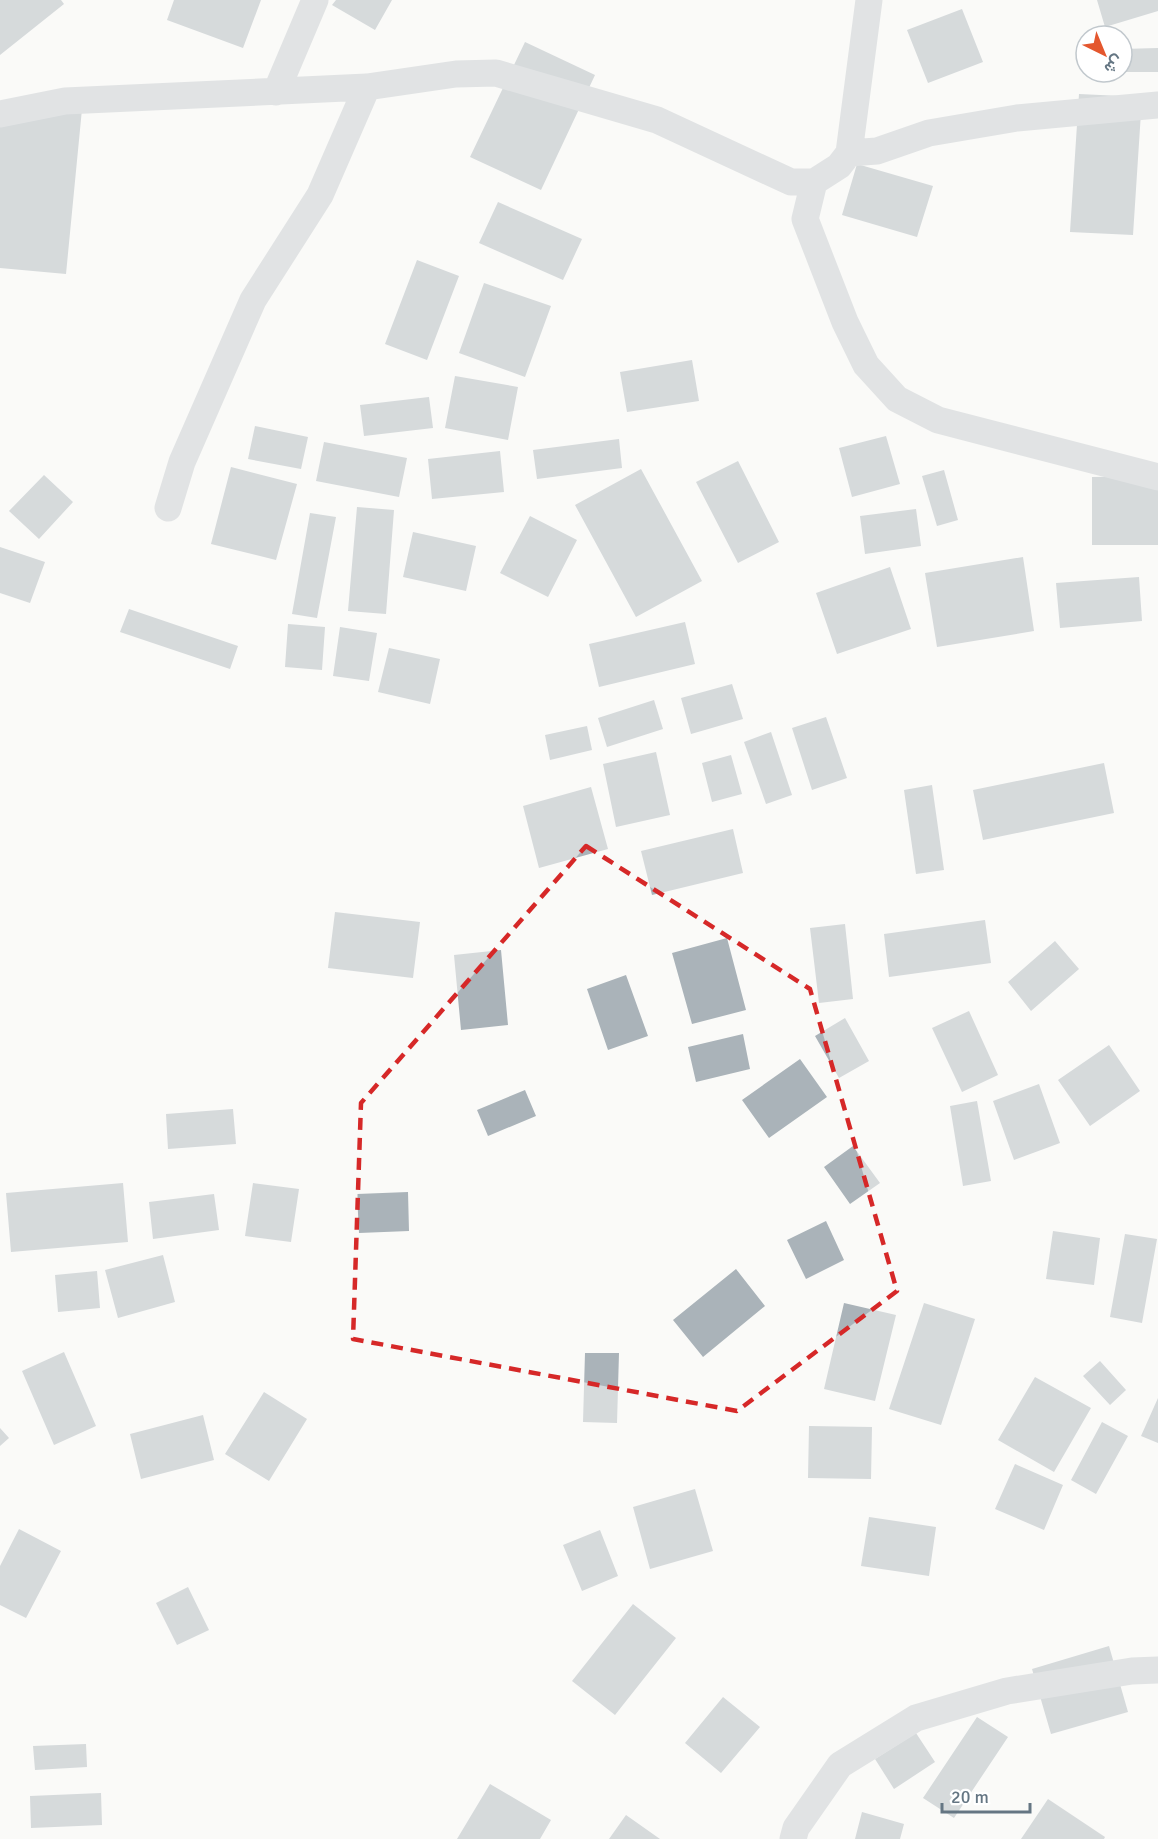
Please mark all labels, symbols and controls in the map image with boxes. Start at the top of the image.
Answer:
north arrow [1074,24,1134,84]
text: ش [1100,50,1127,78]
scale bar [942,1776,1030,1814]
text: 20 m [951,1786,989,1808]

